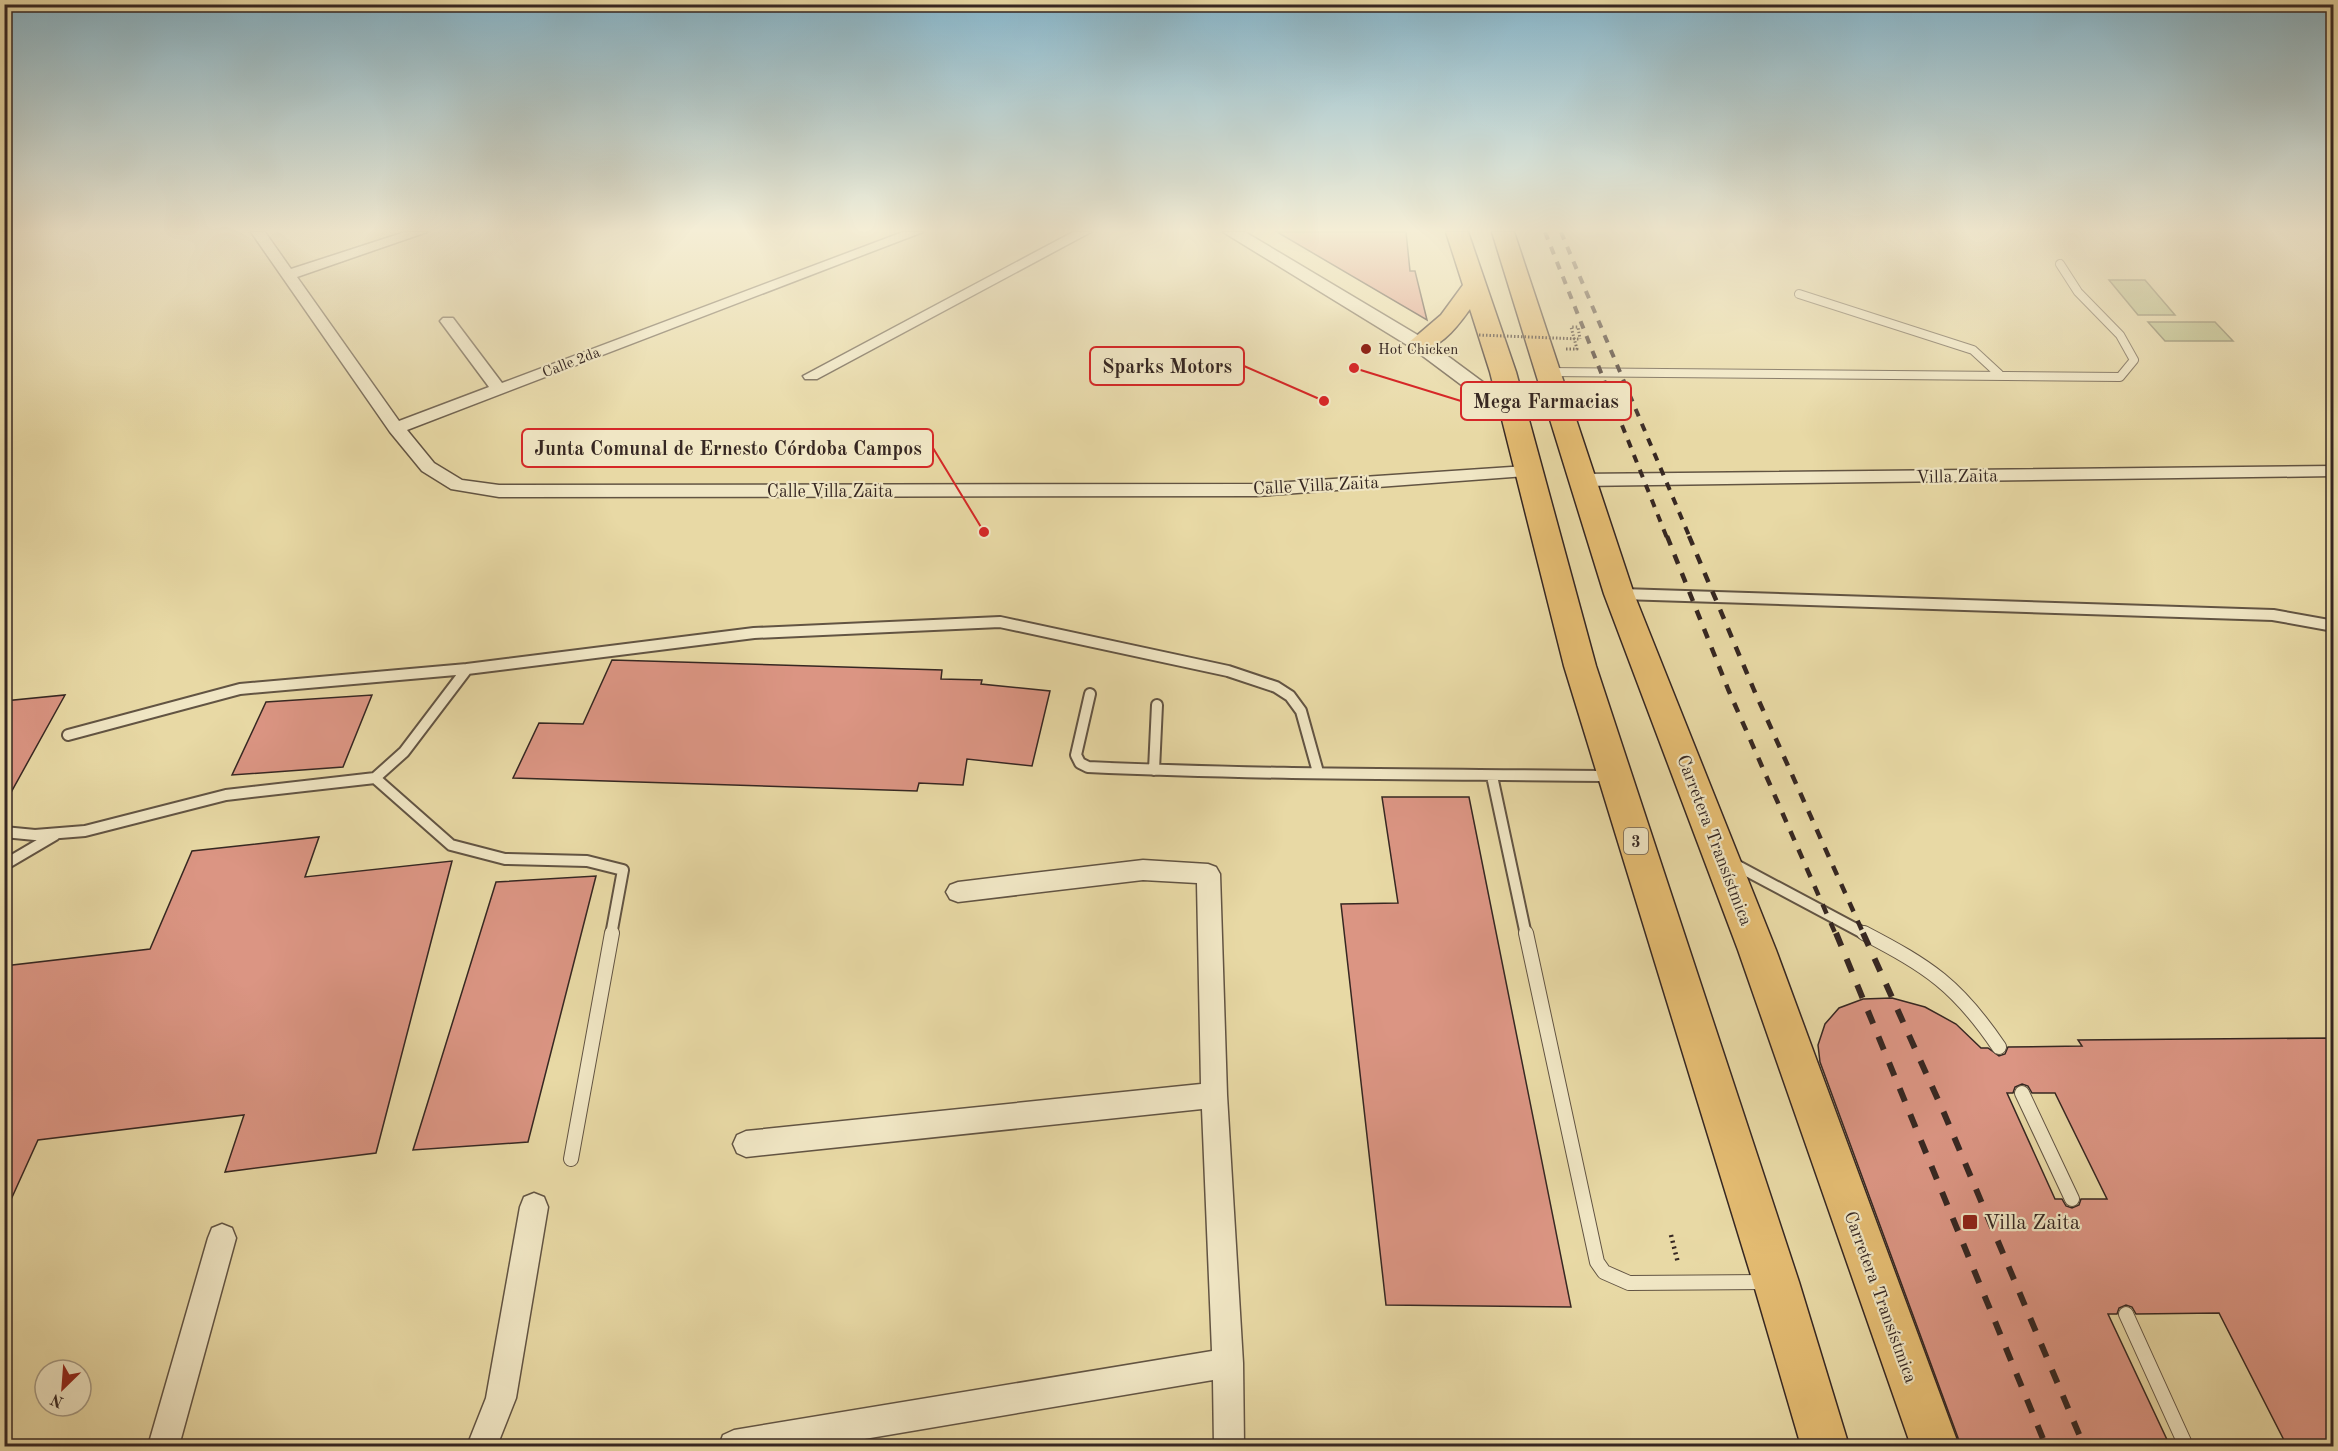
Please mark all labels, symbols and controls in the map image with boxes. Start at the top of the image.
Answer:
marker: Hot Chicken [1359,342,1373,356]
place label: Hot Chicken [1378,343,1458,358]
street label: Calle 2da [541,345,603,381]
callout: Sparks Motors [1090,347,1244,385]
text: Sparks Motors [1102,358,1232,378]
callout: Mega Farmacias [1461,382,1631,420]
text: Mega Farmacias [1473,393,1619,413]
callout: Junta Comunal de Ernesto Córdoba Campos [522,429,933,467]
text: Junta Comunal de Ernesto Córdoba Campos [534,440,922,460]
street label: Villa Zaita [1916,467,1998,487]
street label: Calle Villa Zaita [1253,474,1380,498]
street label: Calle Villa Zaita [767,483,893,501]
street label: Carretera Transístmica [1673,752,1755,928]
road number: 3 [1624,828,1648,854]
street label: Carretera Transístmica [1841,1209,1920,1386]
marker: Villa Zaita [1961,1213,1979,1231]
place label: Villa Zaita [1984,1213,2080,1234]
north arrow [33,1358,93,1418]
text: N [48,1390,66,1410]

